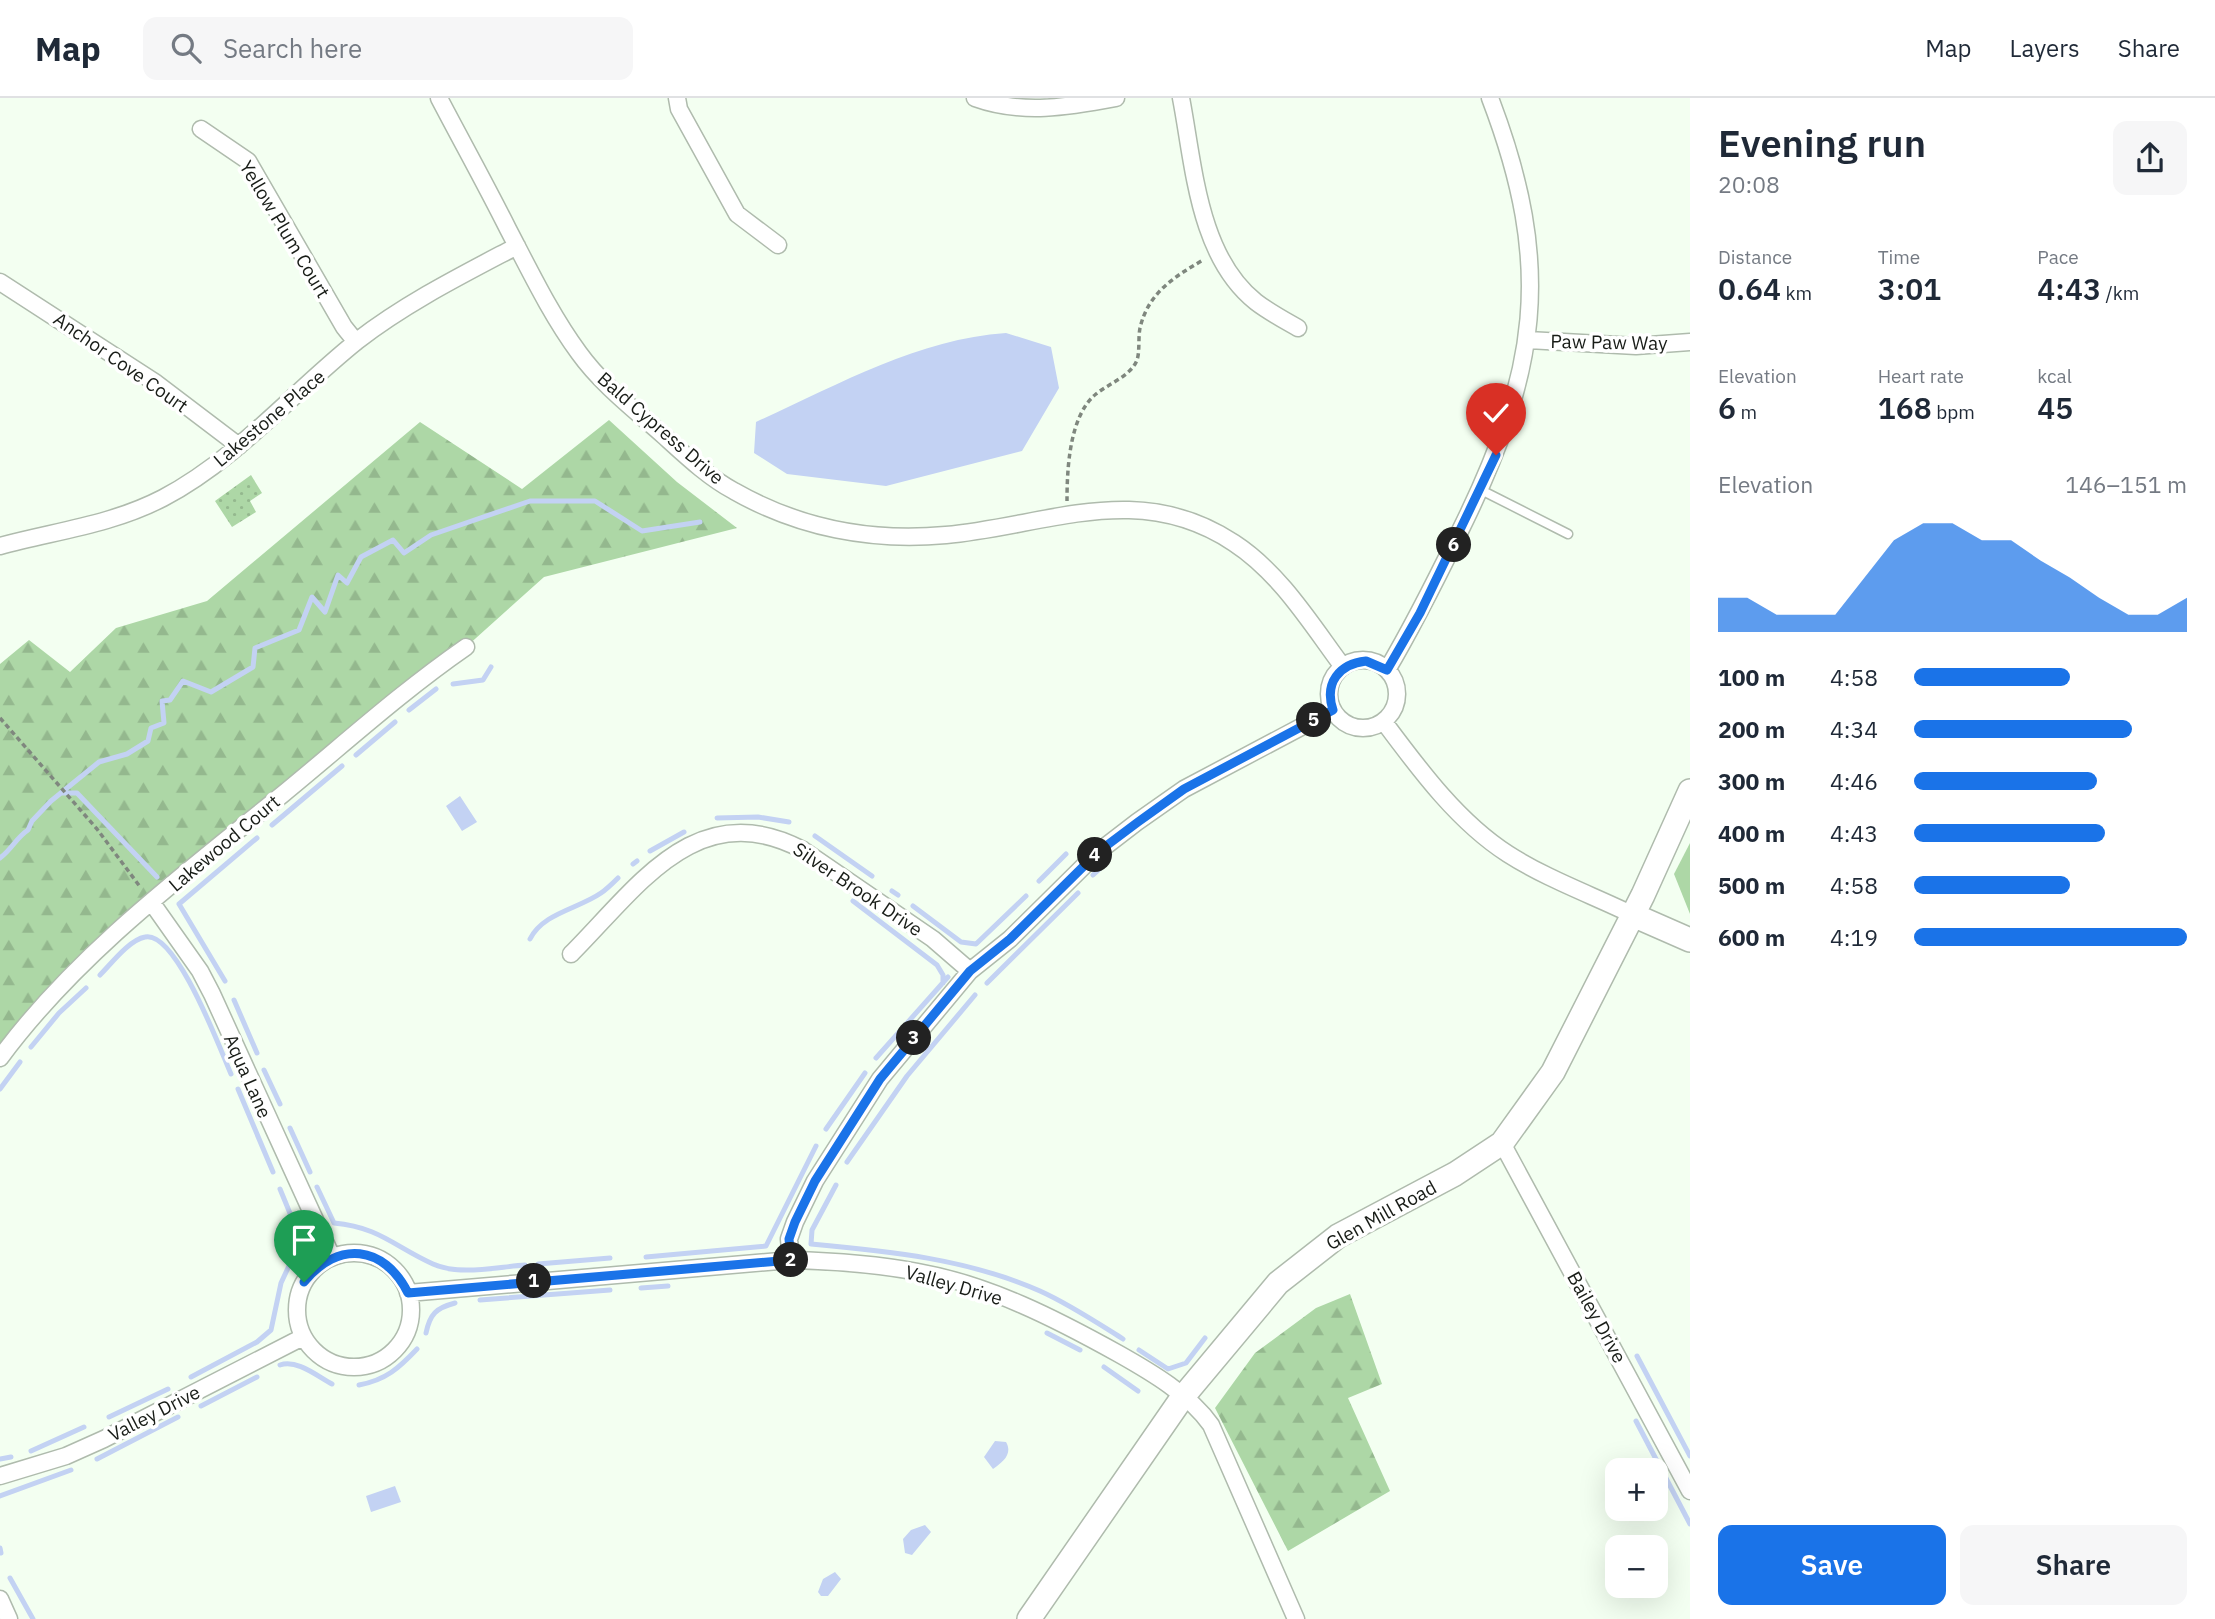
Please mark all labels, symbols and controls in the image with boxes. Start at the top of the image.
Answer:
search box [143,17,633,80]
text: Map [35,27,101,70]
icon: search [167,29,205,67]
text: Search here [223,31,362,65]
text: Map [1925,32,1972,64]
text: Layers [2010,32,2080,64]
text: Share [2118,32,2180,64]
text: Evening run [1718,118,1926,167]
button: share [2113,121,2187,195]
street label: Yellow Plum Court [235,156,335,302]
text: 20:08 [1718,169,1780,199]
text: Distance [1718,245,1792,269]
text: Time [1878,245,1920,269]
text: Pace [2037,245,2079,269]
text: 0.64 [1718,269,1781,308]
text: 3:01 [1878,269,1941,308]
text: 4:43 [2037,269,2101,308]
text: km [1781,281,1812,305]
text: /km [2101,281,2139,305]
street label: Anchor Cove Court [49,307,193,417]
street label: Paw Paw Way [1550,329,1668,355]
street label: Lakestone Place [208,364,330,472]
text: Elevation [1718,364,1797,388]
text: Heart rate [1878,364,1964,388]
text: kcal [2037,364,2072,388]
street label: Bald Cypress Drive [593,367,729,489]
pin [1466,383,1526,455]
text: 6 [1718,388,1736,427]
text: 168 [1878,388,1932,427]
text: 45 [2037,388,2073,427]
icon: check [1477,394,1515,432]
text: m [1736,400,1757,424]
text: bpm [1932,400,1975,424]
text: Elevation [1718,469,1813,499]
text: 146–151 m [2065,469,2187,499]
pin: 6 [1436,528,1472,562]
text: 6 [1448,532,1459,556]
text: 100 m [1718,662,1785,692]
text: 4:58 [1830,662,1878,692]
pin: 5 [1296,702,1332,738]
text: 5 [1308,707,1319,731]
text: 200 m [1718,714,1785,744]
text: 4:34 [1830,714,1878,744]
text: 300 m [1718,766,1785,796]
text: 4:46 [1830,766,1878,796]
street label: Lakewood Court [163,789,285,897]
text: 400 m [1718,818,1785,848]
text: 4:43 [1830,818,1878,848]
street label: Silver Brook Drive [789,837,927,941]
pin: 4 [1078,838,1112,872]
text: 4 [1089,842,1100,866]
text: 500 m [1718,870,1785,900]
text: 4:58 [1830,870,1878,900]
text: 600 m [1718,922,1785,952]
text: 4:19 [1830,922,1878,952]
pin: 3 [897,1020,932,1056]
text: 3 [908,1025,919,1049]
street label: Aqua Lane [219,1030,277,1122]
street label: Glen Mill Road [1322,1175,1440,1255]
pin [274,1210,334,1282]
icon: arrive [285,1221,323,1259]
pin: 2 [774,1242,808,1278]
text: 2 [785,1247,796,1271]
street label: Valley Drive [903,1260,1005,1310]
pin: 1 [516,1264,552,1298]
street label: Bailey Drive [1562,1267,1632,1367]
text: 1 [528,1268,539,1292]
street label: Valley Drive [104,1380,204,1446]
map controls [1605,1458,1668,1598]
button: + [1605,1458,1668,1521]
button: Save [1718,1525,1946,1605]
button: Share [1960,1525,2187,1605]
button: − [1605,1535,1668,1598]

